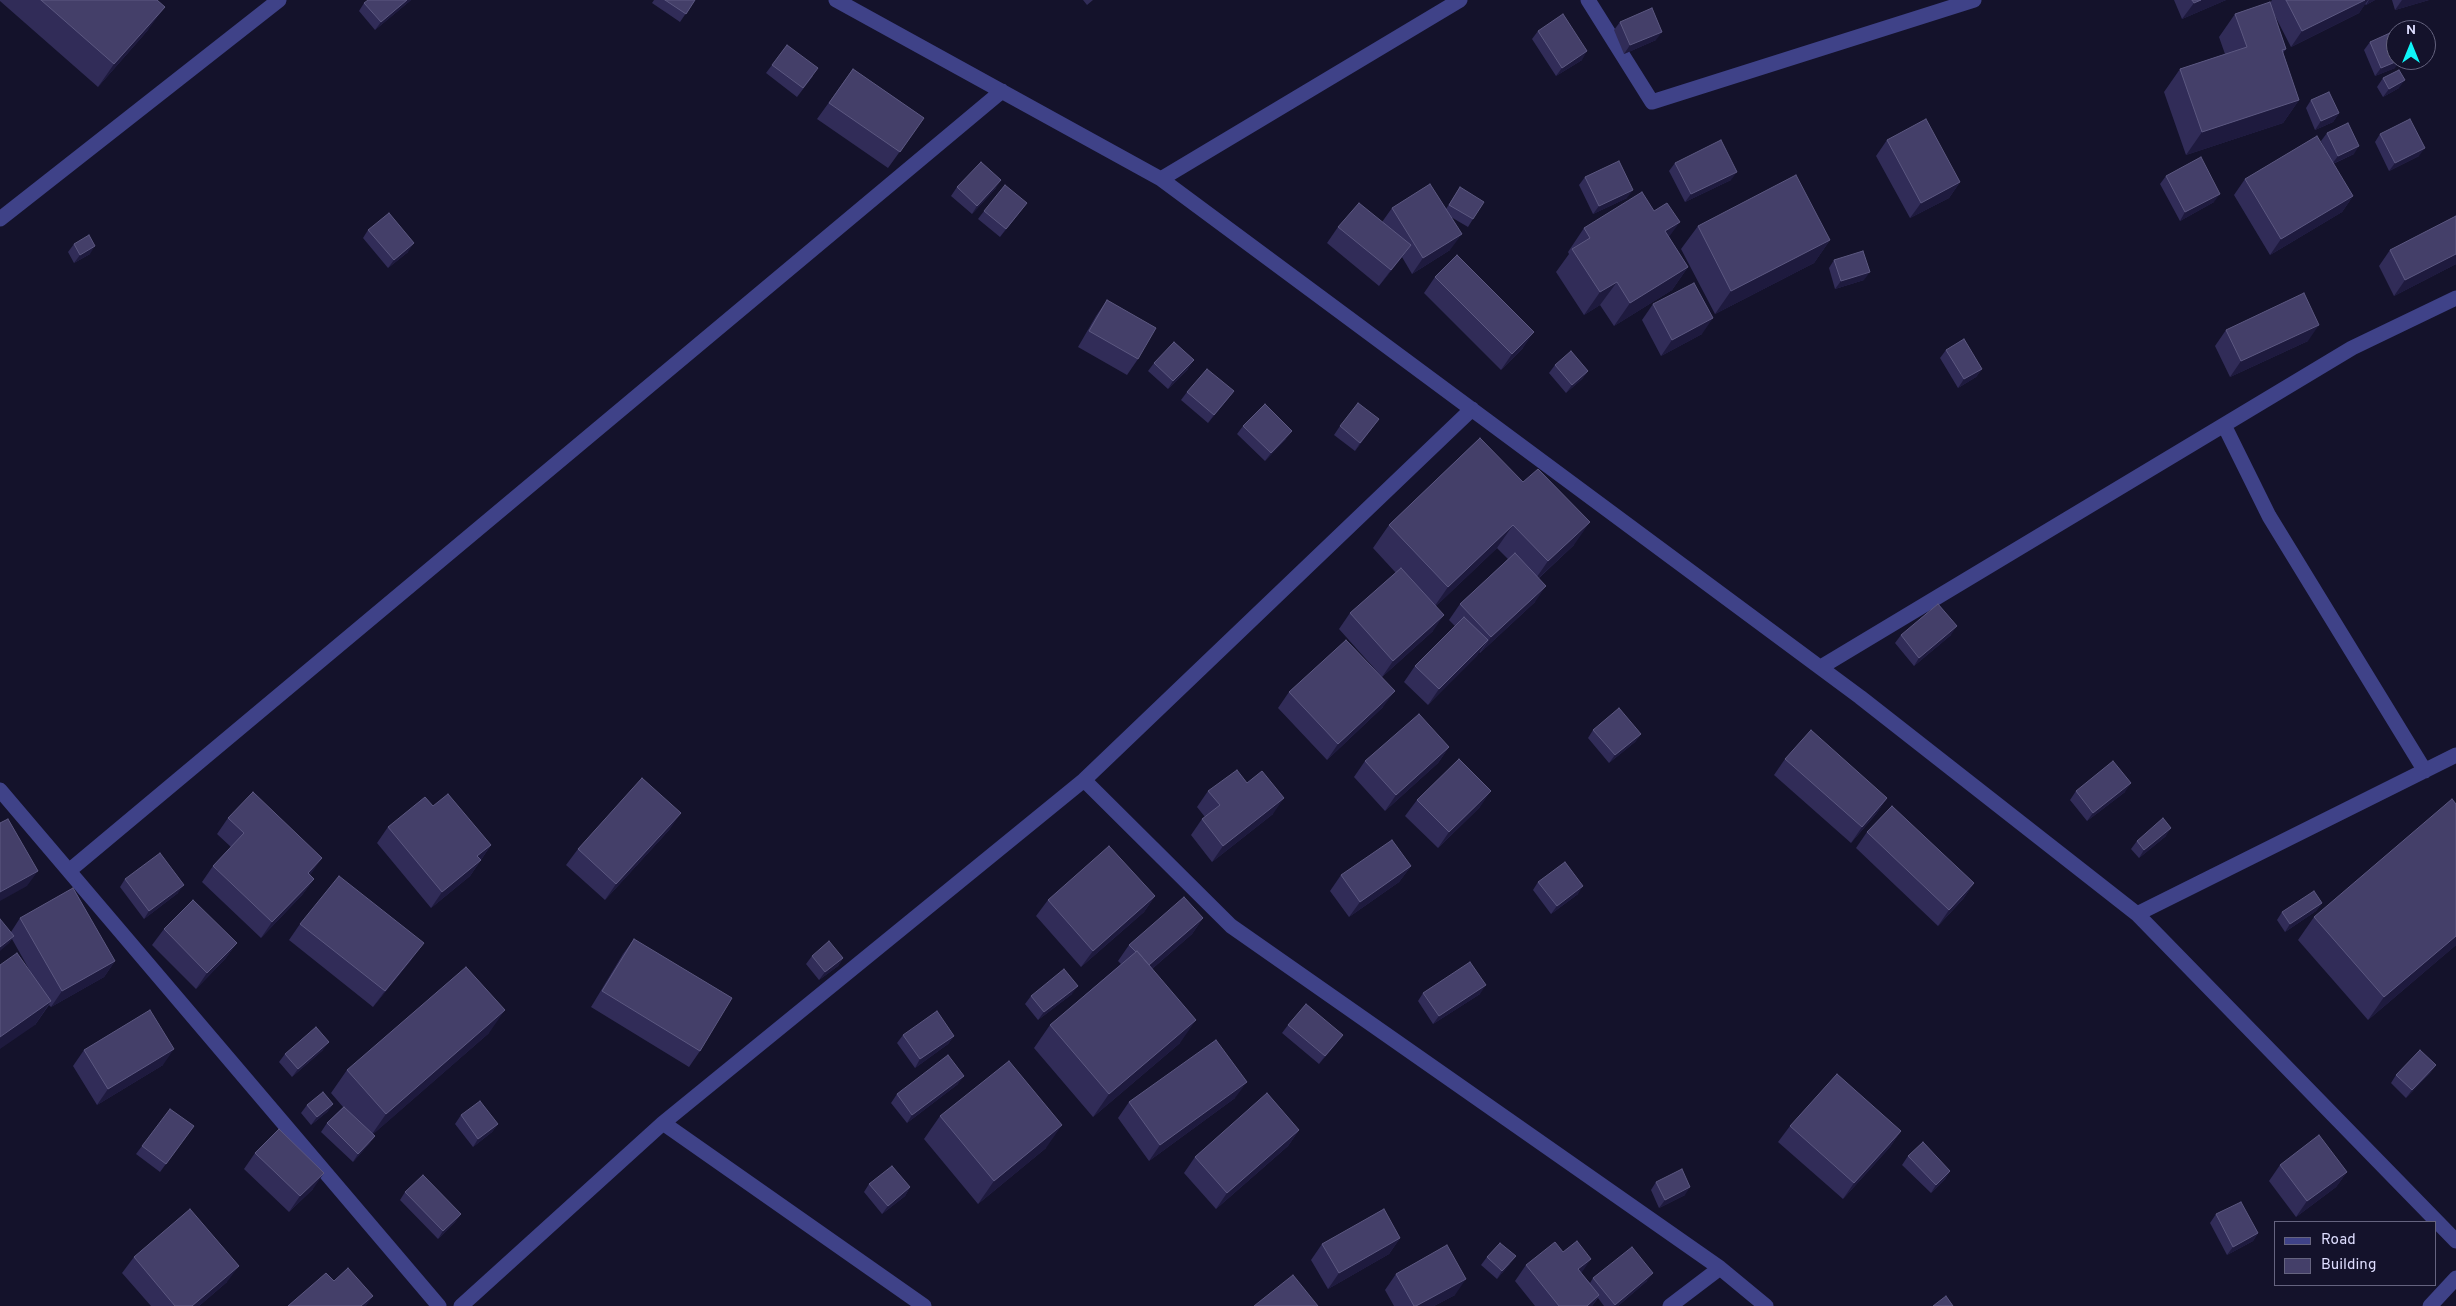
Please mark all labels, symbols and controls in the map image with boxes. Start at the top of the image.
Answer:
north arrow [2386,20,2436,70]
text: N [2406,22,2416,39]
legend [2274,1221,2436,1286]
text: Road [2321,1231,2356,1250]
text: Building [2321,1256,2376,1275]

